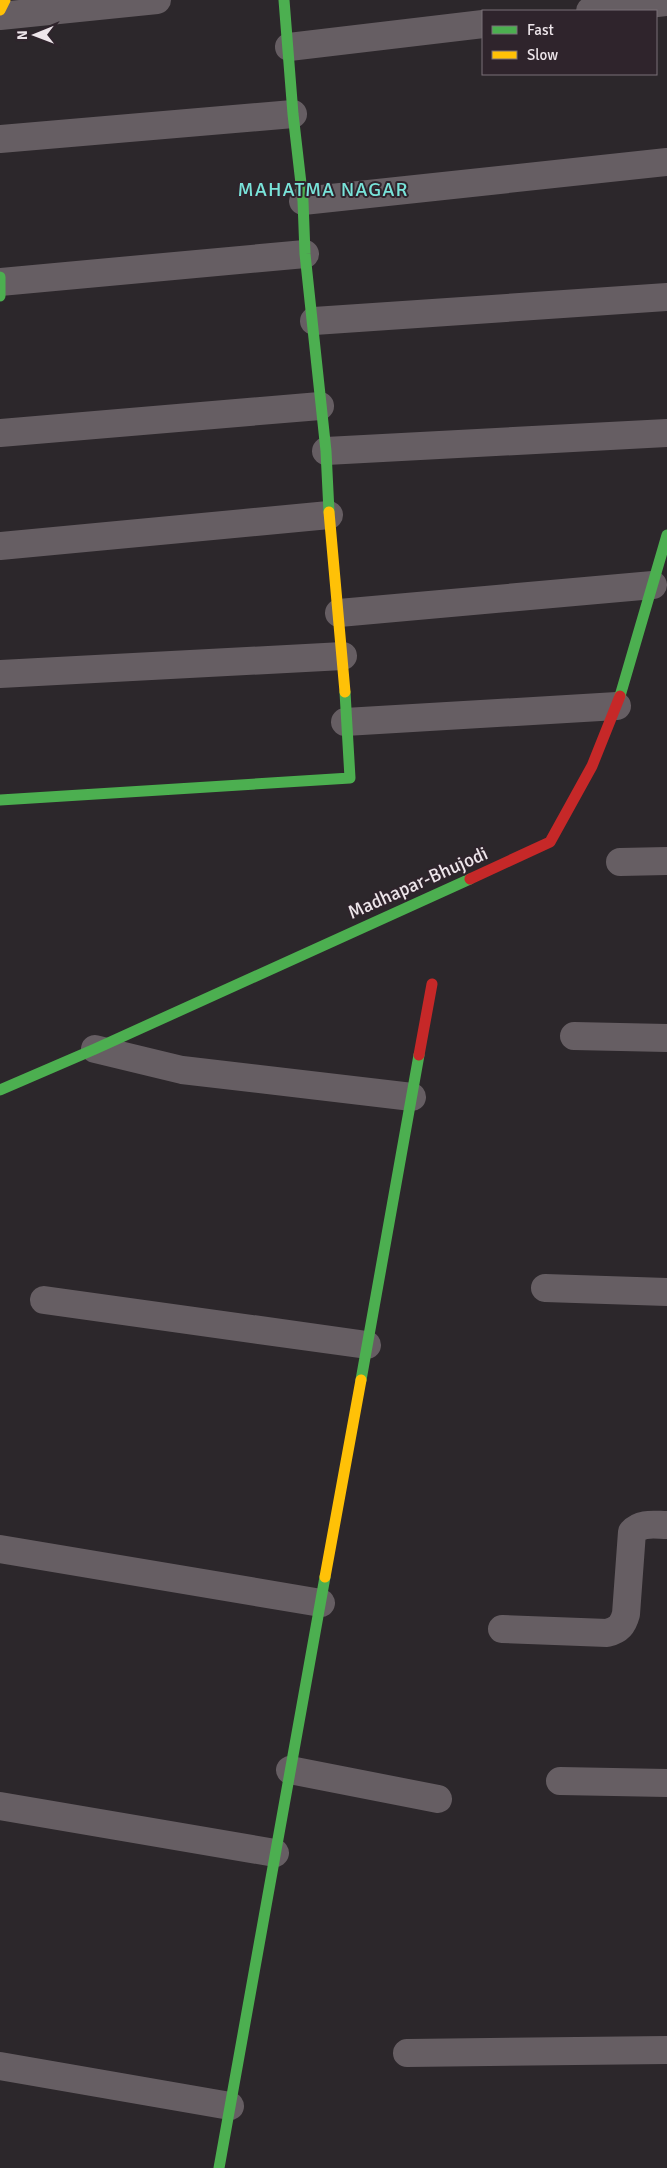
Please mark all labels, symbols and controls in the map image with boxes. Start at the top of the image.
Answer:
north arrow [10,10,60,60]
legend [482,10,657,75]
text: Fast [527,21,554,39]
text: N [14,30,31,40]
text: Slow [527,46,558,64]
district label: MAHATMA NAGAR [238,177,408,202]
street label: Madhapar-Bhujodi [344,841,492,925]

